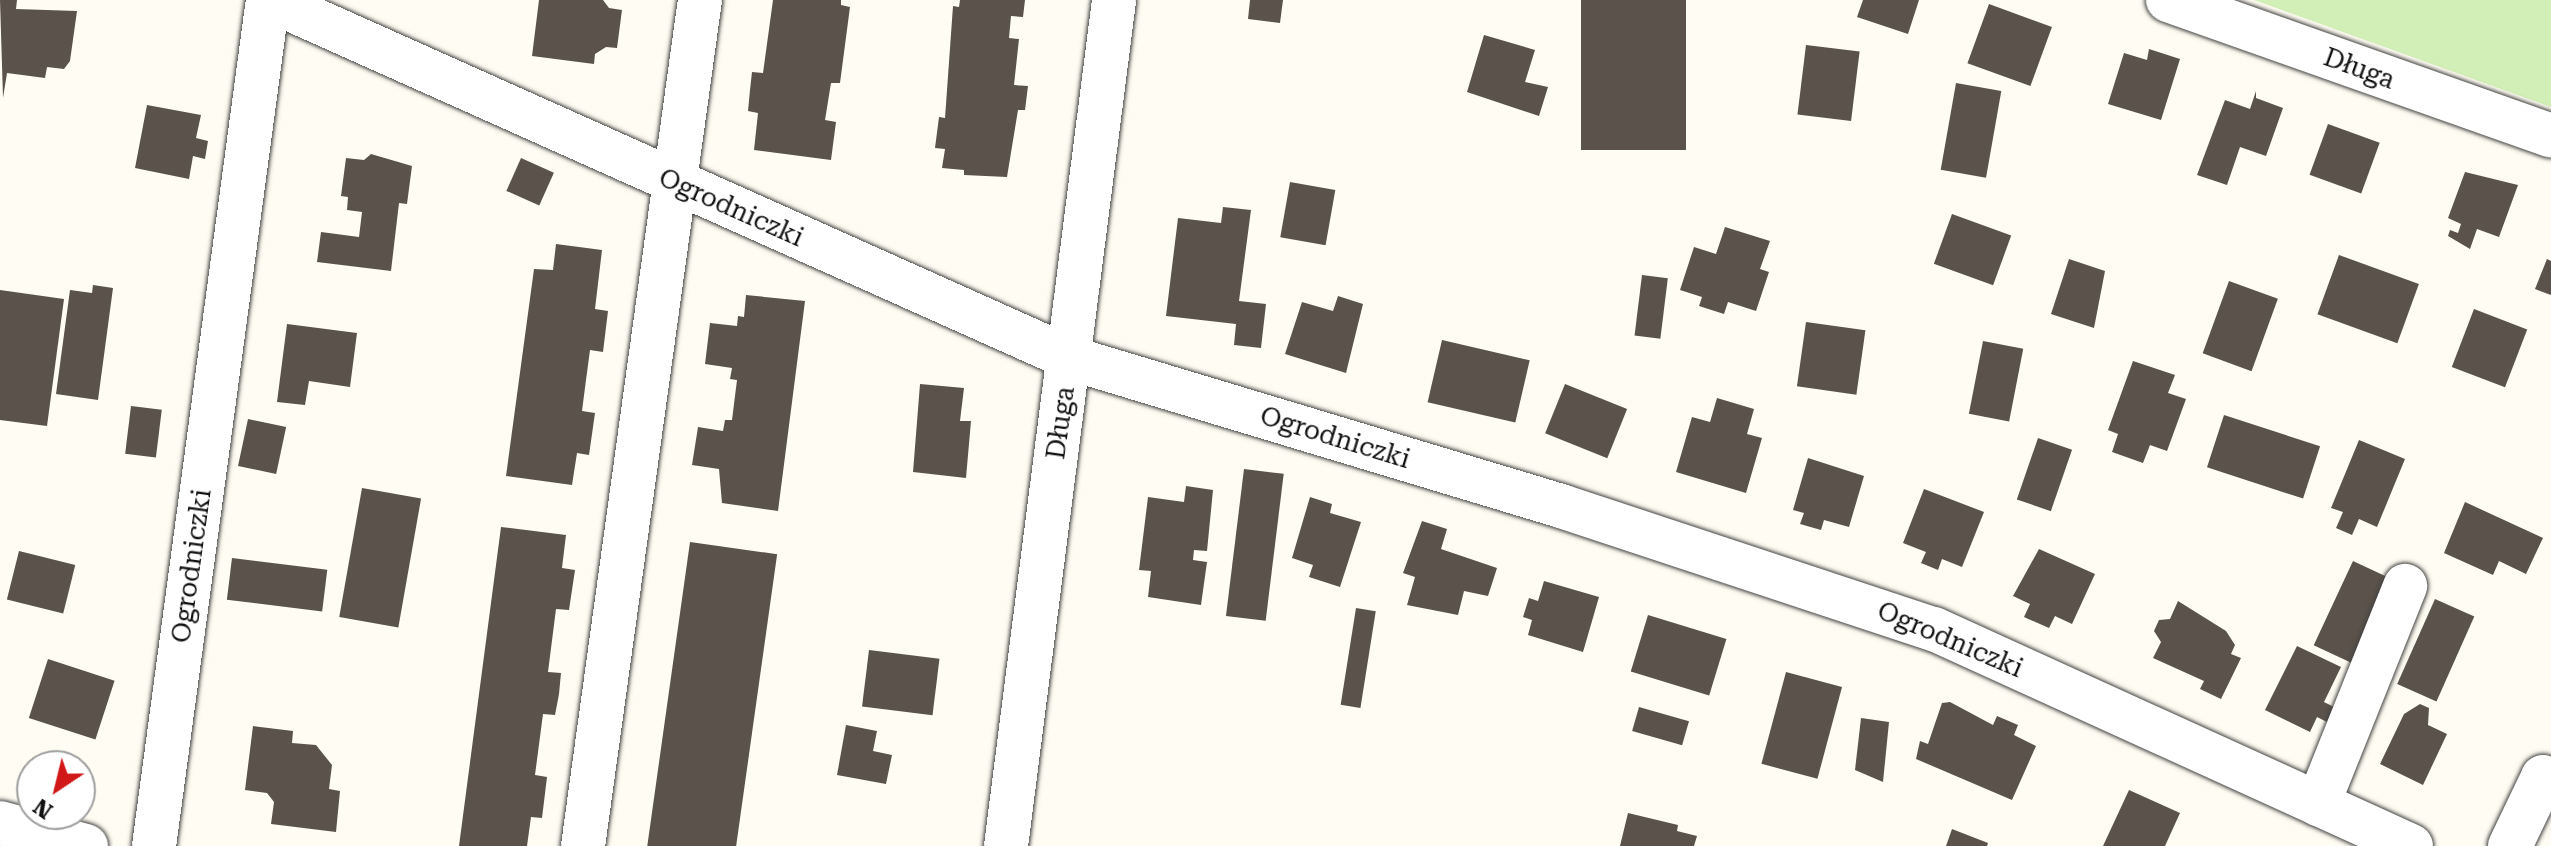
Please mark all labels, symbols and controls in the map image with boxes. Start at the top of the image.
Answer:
street label: Długa [2319,42,2399,96]
street label: Ogrodniczki [654,162,808,254]
street label: Długa [1040,385,1082,461]
street label: Ogrodniczki [1256,400,1414,476]
street label: Ogrodniczki [166,487,218,645]
street label: Ogrodniczki [1873,595,2027,685]
north arrow [16,750,96,830]
text: N [29,793,57,824]

